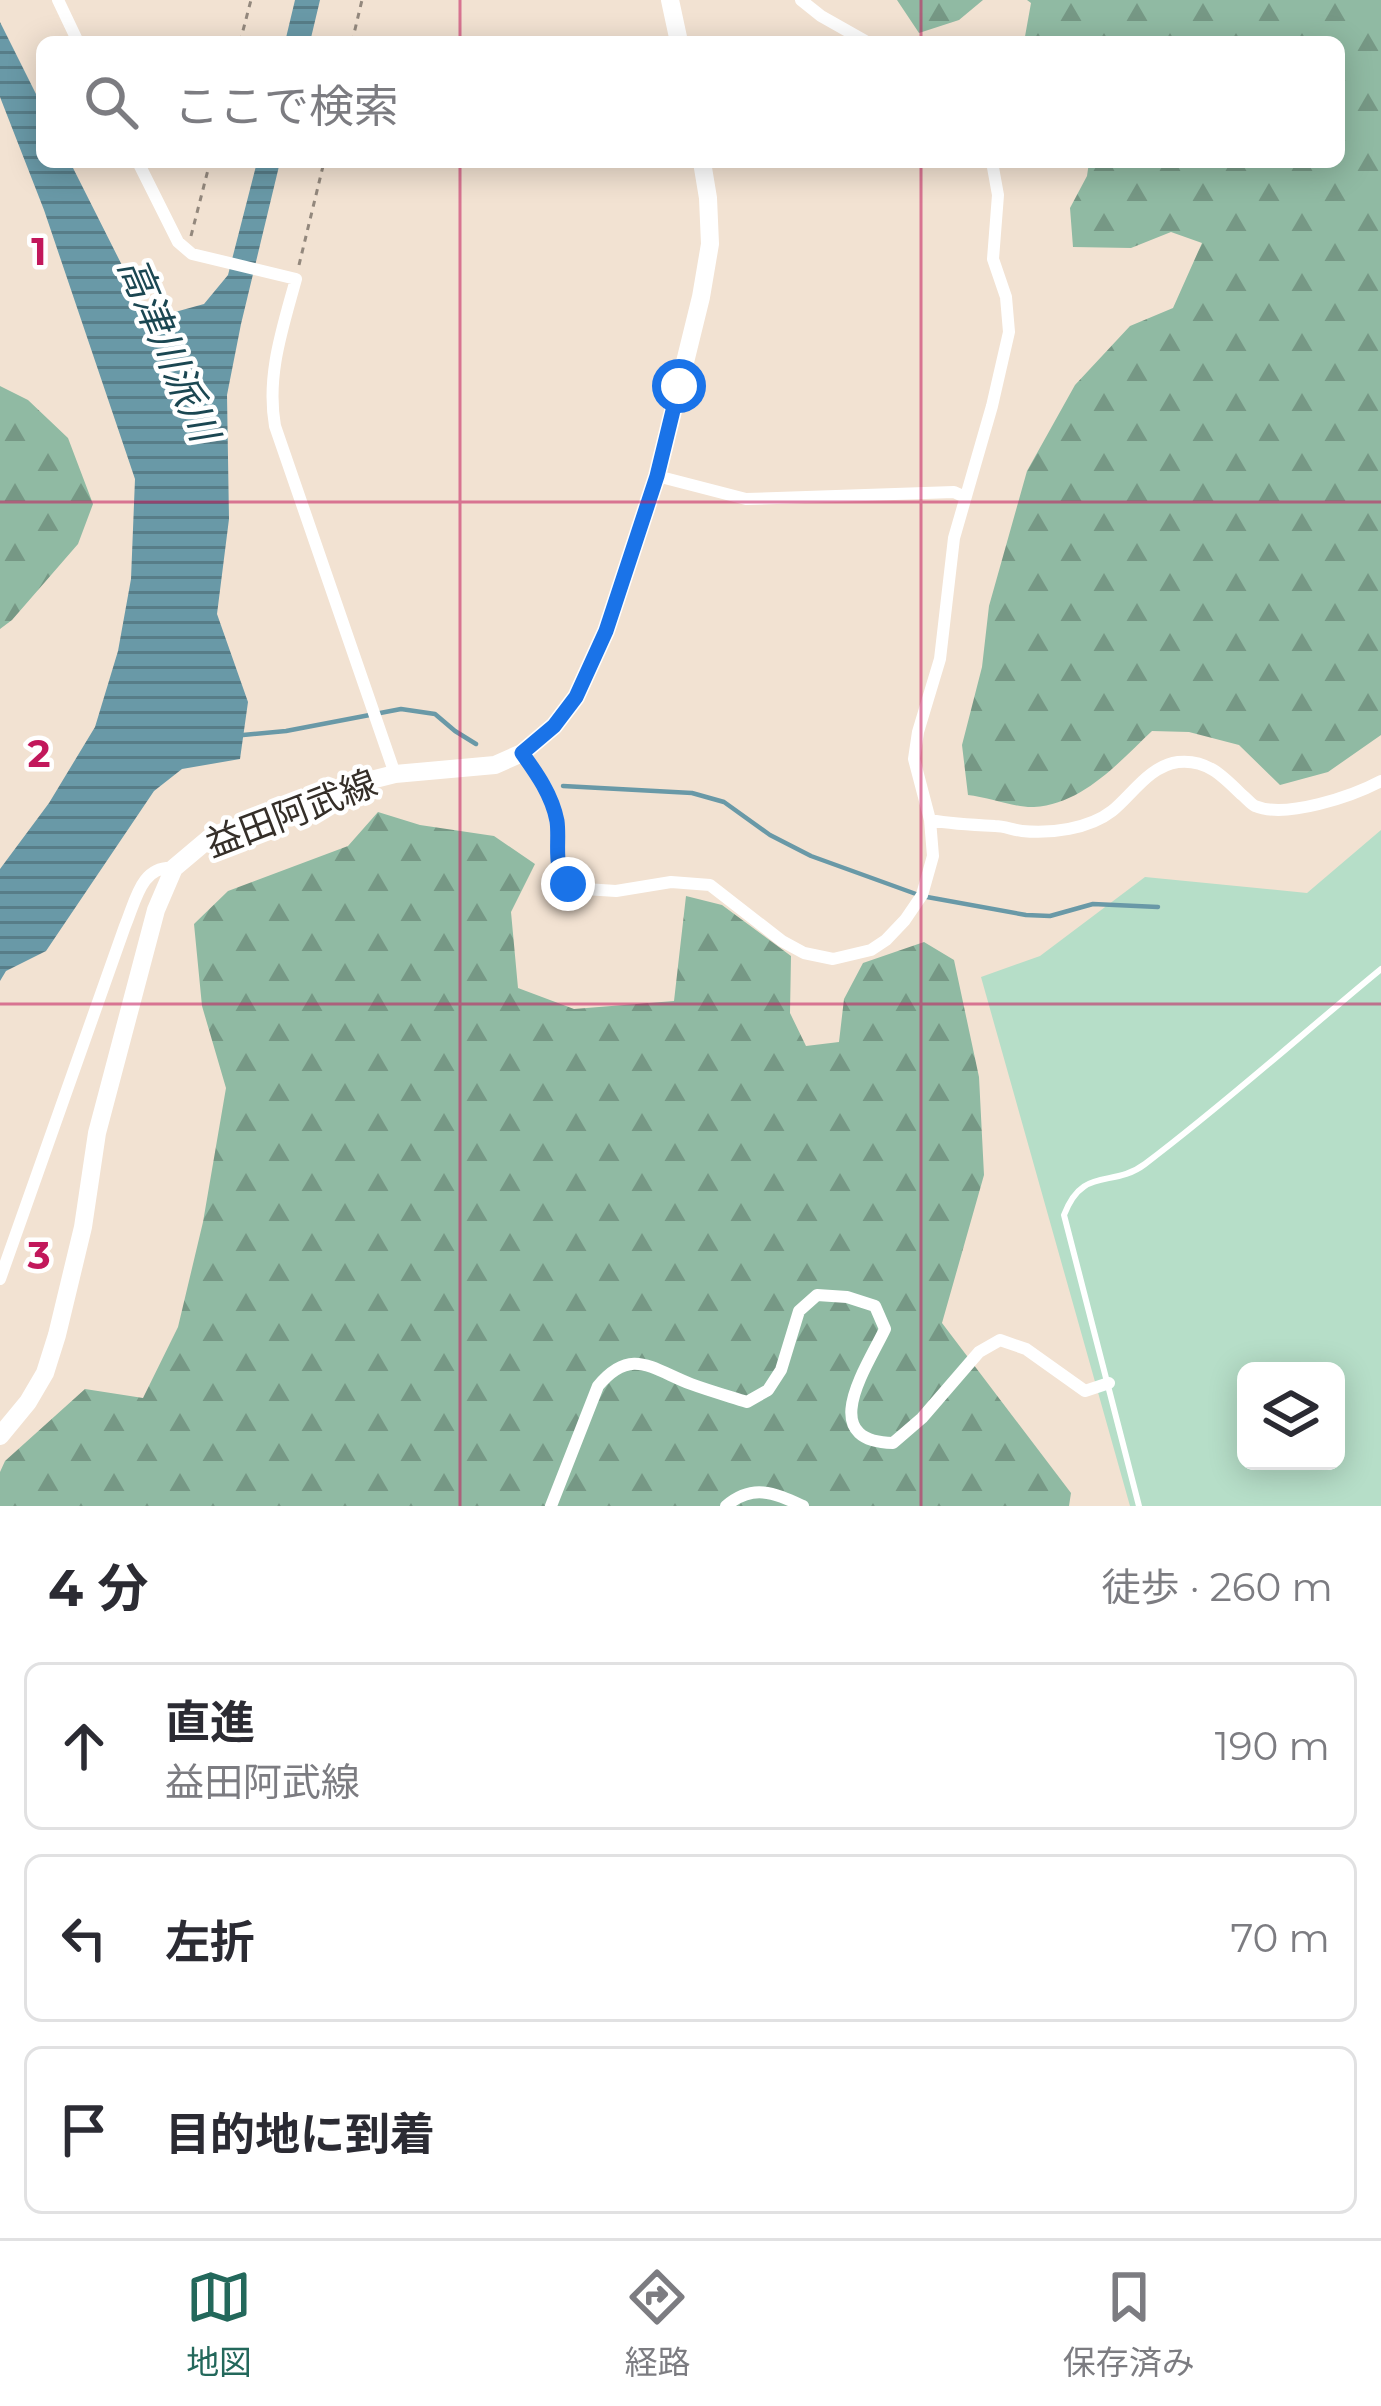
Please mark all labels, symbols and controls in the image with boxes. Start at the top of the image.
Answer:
search box [36,36,1345,168]
icon: search [78,69,144,135]
text: ここで検索 [174,78,399,133]
text: 1 [31,227,47,275]
water label: 高津川派川 [109,250,231,452]
route start [652,359,706,413]
text: 2 [27,729,51,777]
street label: 益田阿武線 [199,760,383,866]
route end [541,857,595,911]
text: 3 [26,1231,51,1279]
map controls [1237,1362,1345,1470]
button: layers [1237,1362,1345,1470]
text: 4 分 [48,1557,149,1619]
text: 徒歩 · 260 m [1102,1563,1333,1611]
text: 直進 [165,1694,255,1749]
icon: ahead [51,1713,117,1779]
text: 190 m [1215,1722,1330,1770]
text: 益田阿武線 [165,1758,360,1806]
icon: left [51,1905,117,1971]
text: 左折 [165,1914,255,1969]
text: 70 m [1230,1914,1330,1962]
icon: arrive [51,2097,117,2163]
text: 目的地に到着 [165,2106,435,2161]
tab: 地図 [186,2264,252,2384]
tab: 経路 [624,2264,690,2384]
tab: 保存済み [1063,2264,1195,2384]

